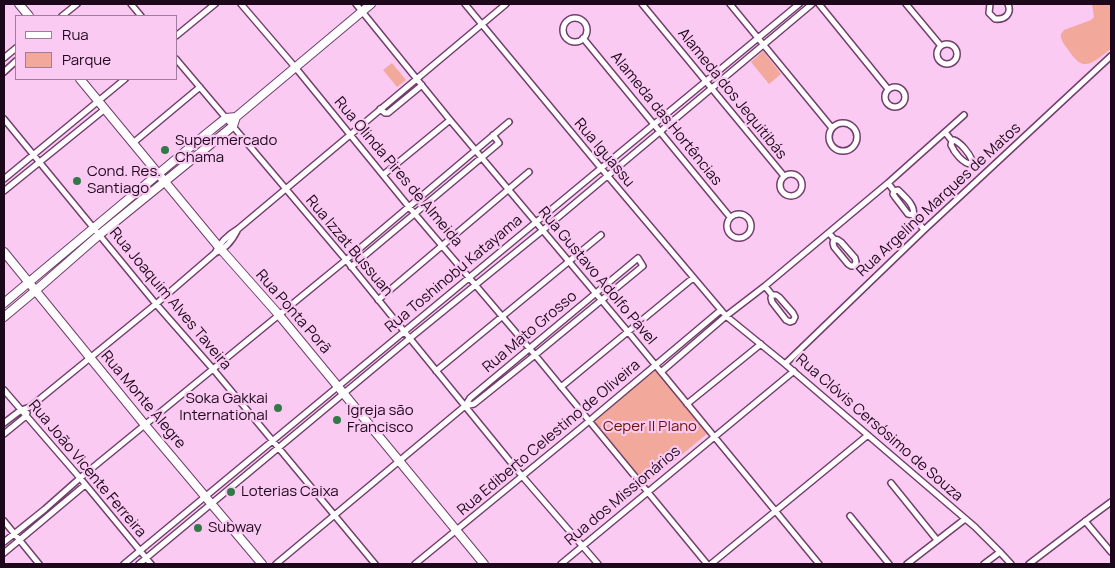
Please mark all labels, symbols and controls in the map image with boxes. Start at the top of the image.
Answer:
legend [15,15,178,80]
text: Rua [62,24,89,45]
street label: Alameda dos Jequitibás [674,25,790,163]
text: Parque [62,49,111,70]
street label: Alameda das Hortências [607,49,725,189]
street label: Rua Olinda Pires de Almeida [330,93,466,251]
street label: Rua Iguassu [570,115,638,191]
street label: Rua Argelino Marques de Matos [853,119,1025,281]
place label: Supermercado Chama [175,132,277,167]
marker: Supermercado Chama [159,144,171,156]
place label: Cond. Res. Santiago [87,163,161,198]
marker: Cond. Res. Santiago [71,175,83,187]
street label: Rua Izzat Bussuan [302,192,396,300]
street label: Rua Gustavo Adolfo Pável [534,203,660,349]
street label: Rua Toshinobu Katayama [382,211,526,337]
street label: Rua Joaquim Alves Taveira [105,224,235,374]
street label: Rua Ponta Porã [252,266,334,358]
street label: Rua Mato Grosso [479,287,581,377]
street label: Rua Monte Alegre [97,347,189,453]
street label: Rua Clóvis Cersósimo de Souza [792,351,966,505]
street label: Rua Ediberto Celestino de Oliveira [454,356,644,520]
place label: Soka Gakkai International [179,390,268,425]
street label: Rua João Vicente Ferreira [24,397,150,541]
marker: Soka Gakkai International [272,402,284,414]
place label: Igreja são Francisco [347,402,414,437]
marker: Igreja são Francisco [331,414,343,426]
park label: Ceper II Plano [603,418,697,436]
street label: Rua dos Missionários [562,442,684,550]
place label: Loterias Caixa [241,483,339,501]
marker: Loterias Caixa [225,486,237,498]
place label: Subway [208,519,262,537]
marker: Subway [192,522,204,534]

